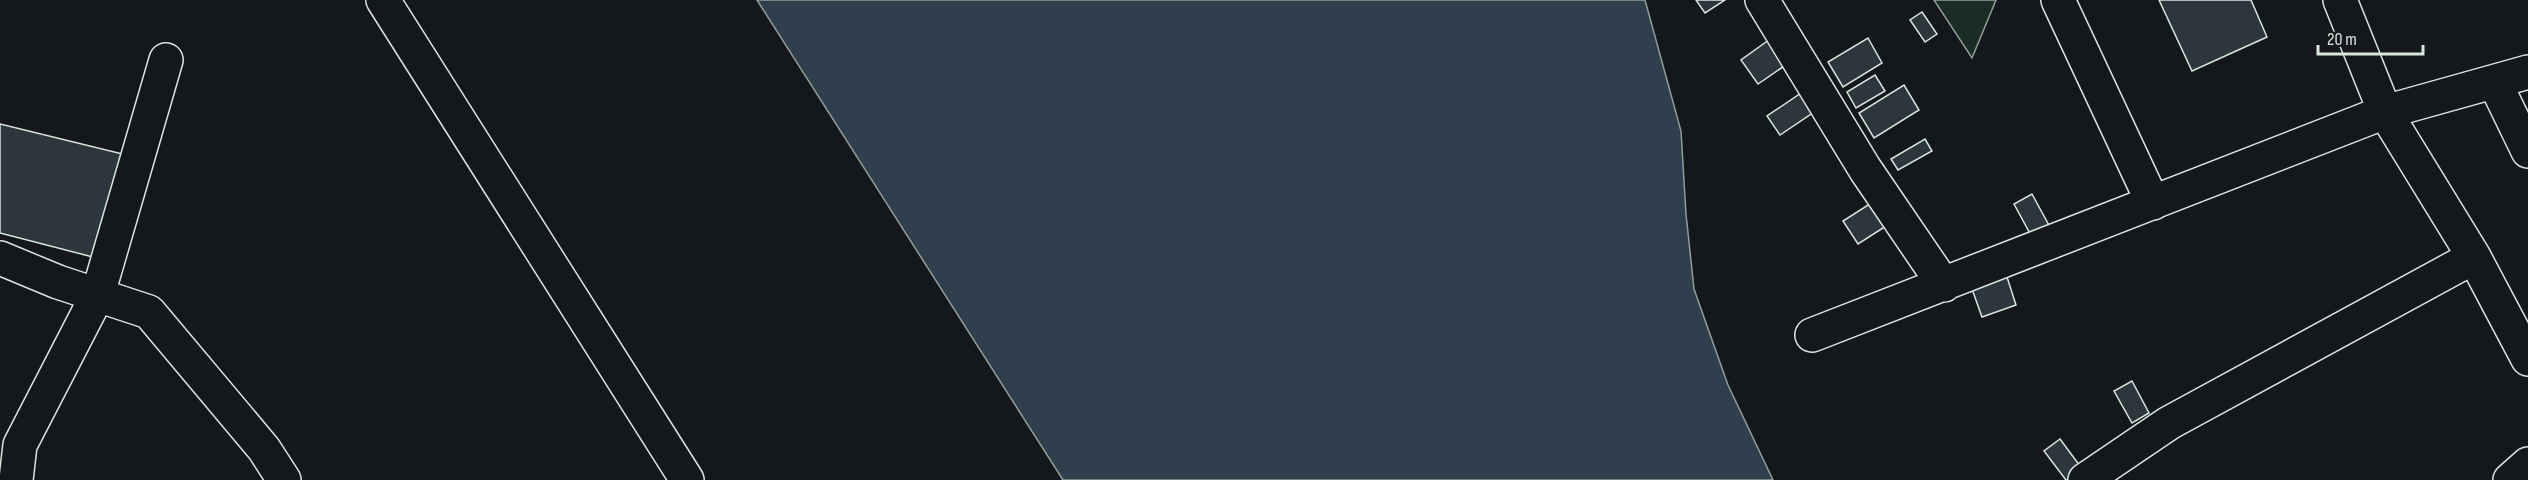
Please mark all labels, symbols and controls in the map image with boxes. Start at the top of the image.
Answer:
scale bar [2318,18,2423,56]
text: 20 m [2327,29,2357,50]

